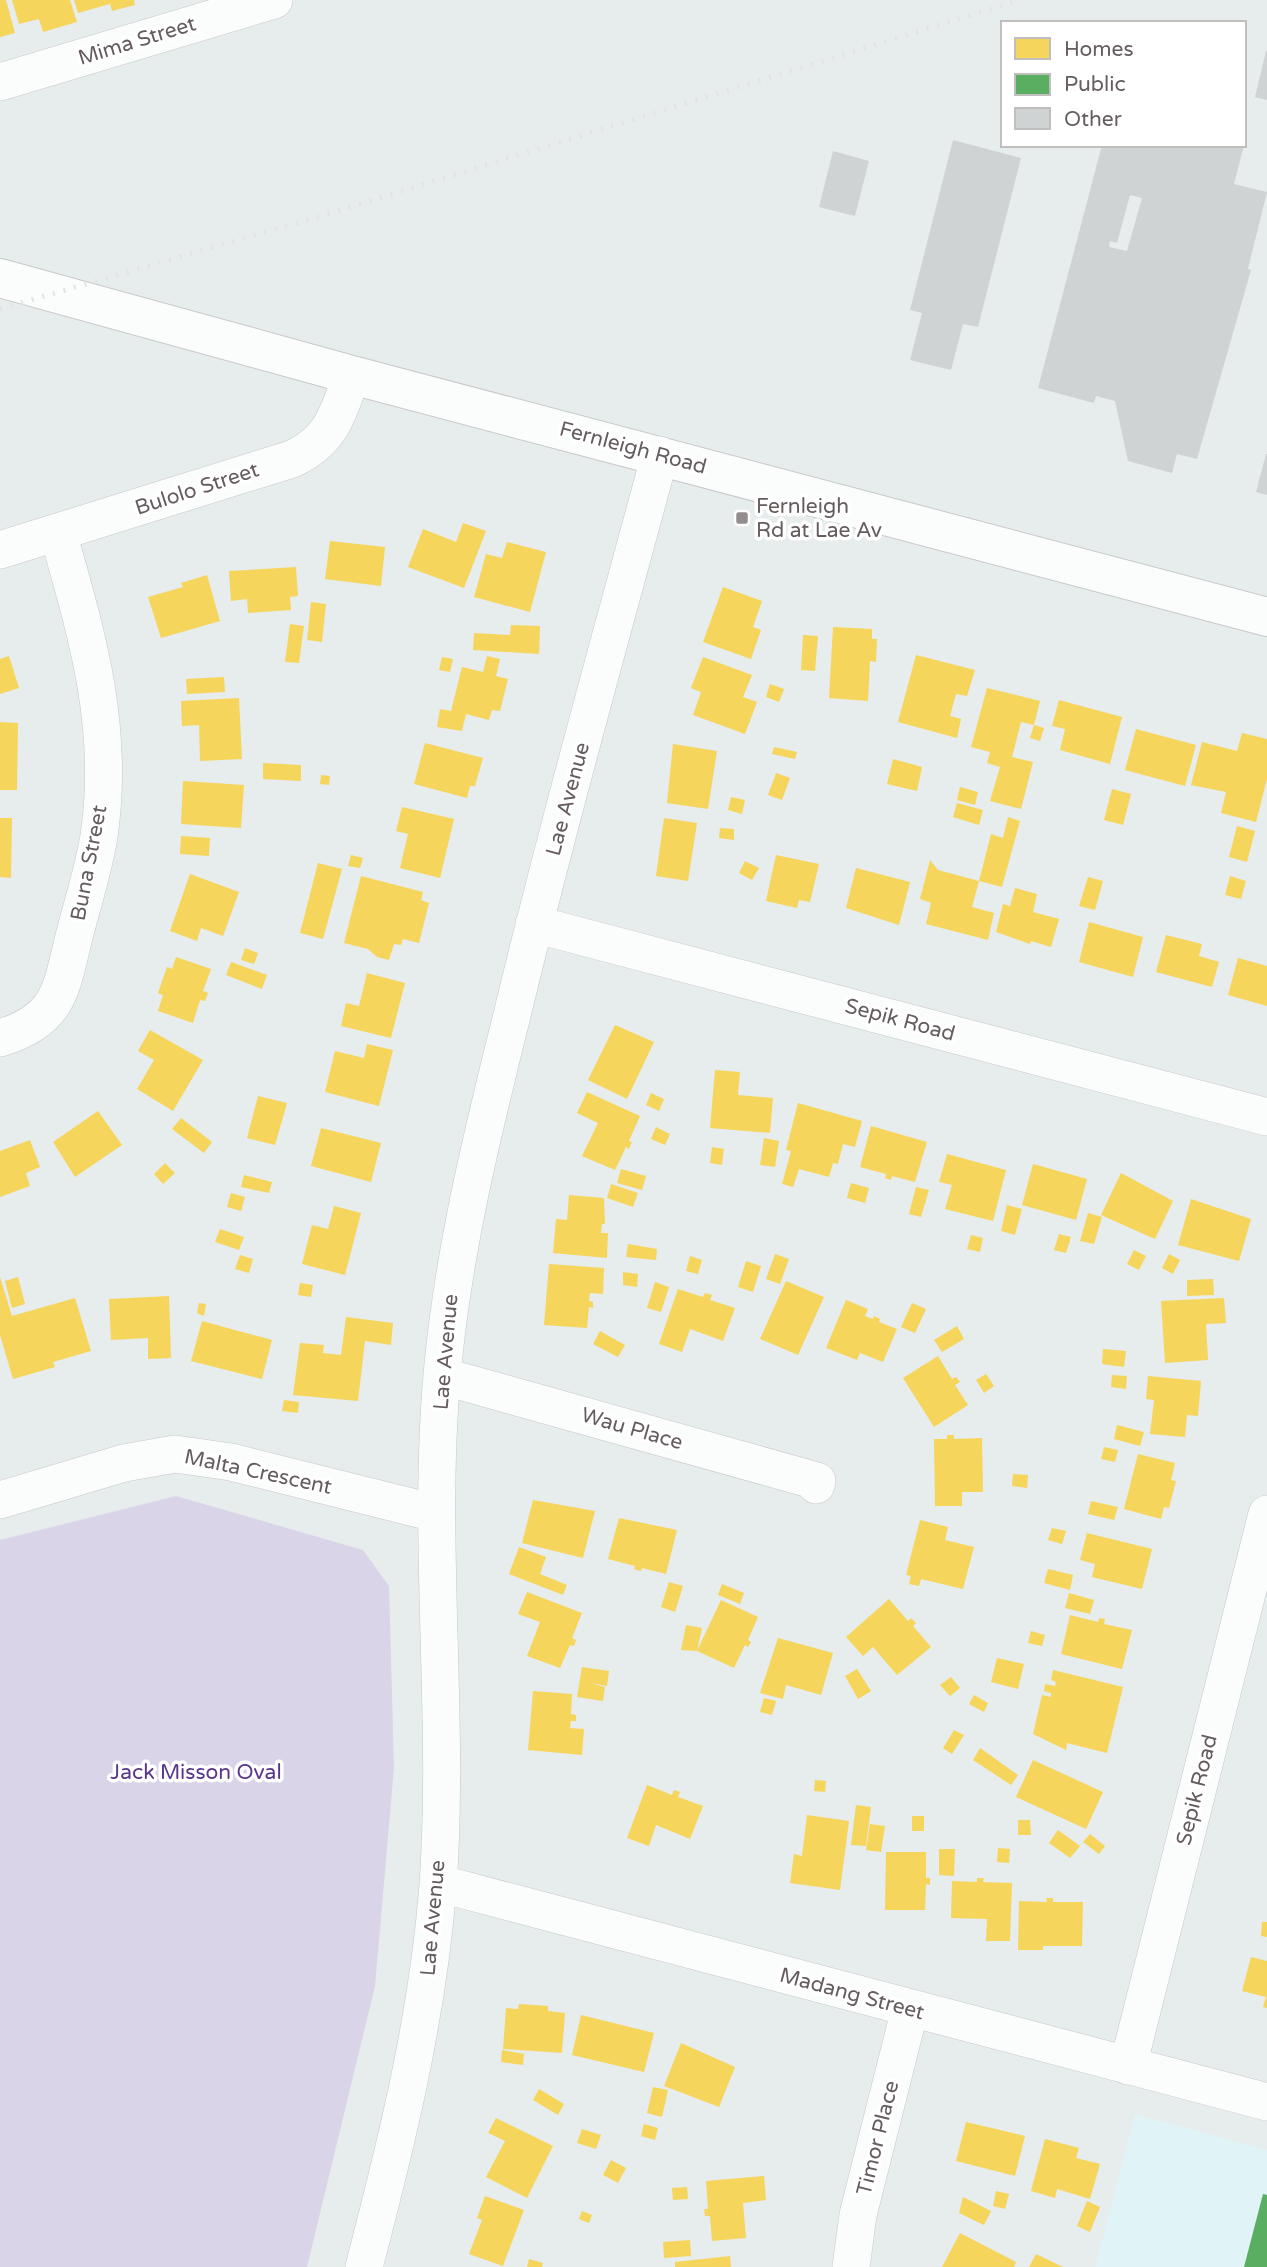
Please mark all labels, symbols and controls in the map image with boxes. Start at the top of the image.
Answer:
street label: Mima Street [75,11,199,71]
legend [1001,21,1246,147]
text: Homes [1064,37,1134,62]
text: Public [1064,72,1126,97]
text: Other [1064,107,1122,132]
street label: Fernleigh Road [557,416,709,480]
street label: Bulolo Street [132,457,262,521]
place label: Fernleigh Rd at Lae Av [756,494,882,543]
marker: Fernleigh Rd at Lae Av [734,510,750,526]
street label: Lae Avenue [541,739,595,858]
street label: Buna Street [66,803,112,923]
street label: Sepik Road [842,993,958,1047]
street label: Lae Avenue [428,1293,464,1411]
street label: Wau Place [578,1403,686,1455]
street label: Malta Crescent [182,1444,334,1500]
street label: Sepik Road [1171,1732,1223,1848]
park label: Jack Misson Oval [110,1760,282,1785]
street label: Lae Avenue [415,1859,451,1977]
street label: Madang Street [777,1963,927,2025]
street label: Timor Place [852,2078,904,2198]

